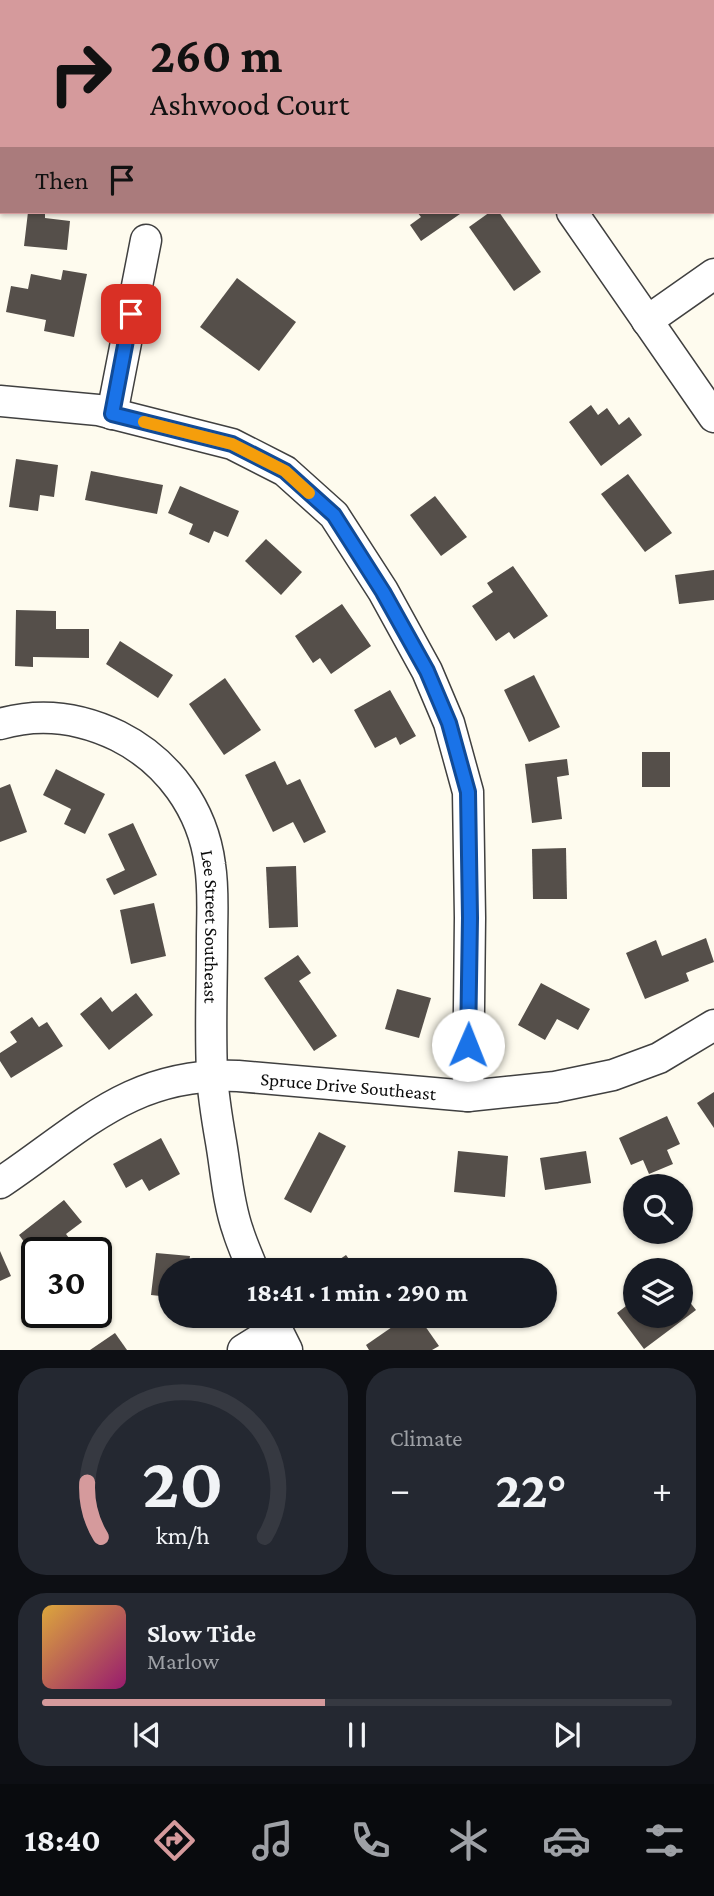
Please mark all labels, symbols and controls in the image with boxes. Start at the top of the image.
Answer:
icon: right [35,28,126,119]
text: 260 m [150,28,282,83]
text: Ashwood Court [150,86,349,122]
icon: arrive [103,161,141,199]
text: Then [35,166,89,195]
pin [101,284,161,344]
icon: arrive [112,295,150,333]
street label: Lee Street Southeast [197,848,223,1004]
position arrow [431,1008,505,1082]
street label: Spruce Drive Southeast [260,1068,438,1104]
map controls [623,1174,693,1328]
button: search [623,1174,693,1244]
speed limit sign: 30 [21,1237,112,1328]
button: layers [623,1258,693,1328]
text: 18:41 · 1 min · 290 m [247,1278,468,1307]
text: Climate [390,1425,462,1451]
text: 20 [142,1443,224,1524]
text: 22° [495,1460,567,1518]
text: − [390,1468,410,1510]
text: + [652,1468,672,1510]
text: km/h [156,1522,210,1549]
text: Slow Tide [147,1619,256,1648]
text: Marlow [147,1648,219,1674]
icon: previous [128,1716,166,1754]
icon: pause [338,1716,376,1754]
icon: next [548,1716,586,1754]
icon: directions [150,1816,199,1865]
icon: music [248,1816,297,1865]
icon: phone [346,1816,395,1865]
icon: climate [444,1816,493,1865]
icon: car [542,1816,591,1865]
icon: filters [640,1816,689,1865]
text: 18:40 [25,1822,101,1858]

